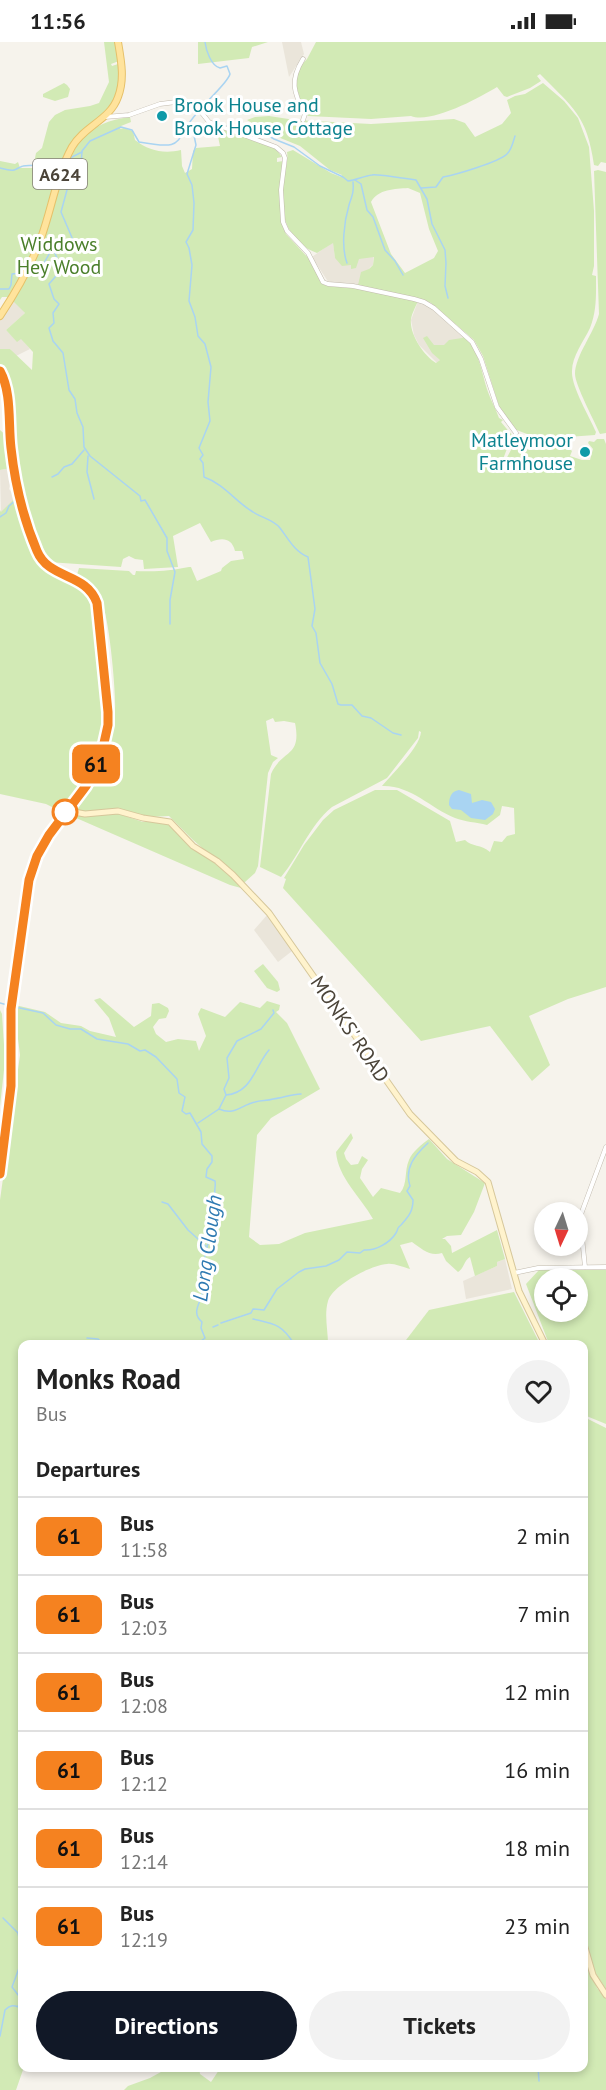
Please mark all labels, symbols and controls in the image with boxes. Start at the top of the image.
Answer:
text: 11:56 [30,7,86,35]
place label: Brook House and Brook House Cottage [174,92,353,141]
marker: Brook House and Brook House Cottage [155,109,169,123]
road number: A624 [33,159,87,189]
park label: Widdows Hey Wood [17,231,101,280]
place label: Matleymoor Farmhouse [471,427,573,476]
marker: Matleymoor Farmhouse [578,445,592,459]
line badge: 61 [69,744,123,784]
text: 61 [84,751,108,778]
unlabelled marker [52,799,78,825]
street label: MONKS' ROAD [305,971,395,1087]
water label: Long Clough [186,1193,228,1303]
north arrow [534,1202,588,1256]
map controls [534,1202,588,1322]
button: locate [534,1268,588,1322]
text: Monks Road [36,1360,181,1397]
button: heart [507,1360,570,1423]
text: Bus [36,1401,67,1427]
text: Departures [36,1455,140,1483]
text: Bus [120,1509,154,1537]
text: 2 min [516,1522,570,1550]
text: 61 [57,1523,81,1550]
text: 11:58 [120,1537,168,1563]
text: Bus [120,1587,154,1615]
text: 7 min [518,1600,570,1628]
text: 61 [57,1601,81,1628]
text: 12:03 [120,1615,168,1641]
text: Bus [120,1665,154,1693]
text: 12 min [504,1678,570,1706]
text: 61 [57,1679,81,1706]
text: 12:08 [120,1693,168,1719]
text: Bus [120,1743,154,1771]
text: 16 min [504,1756,570,1784]
text: 61 [57,1757,81,1784]
text: 12:12 [120,1771,168,1797]
text: Bus [120,1821,154,1849]
text: 18 min [504,1834,570,1862]
text: 61 [57,1835,81,1862]
text: 12:14 [120,1849,168,1875]
text: Bus [120,1899,154,1927]
text: 23 min [504,1912,570,1940]
text: 61 [57,1913,81,1940]
text: 12:19 [120,1927,168,1953]
button: Directions [36,1991,297,2060]
button: Tickets [309,1991,570,2060]

